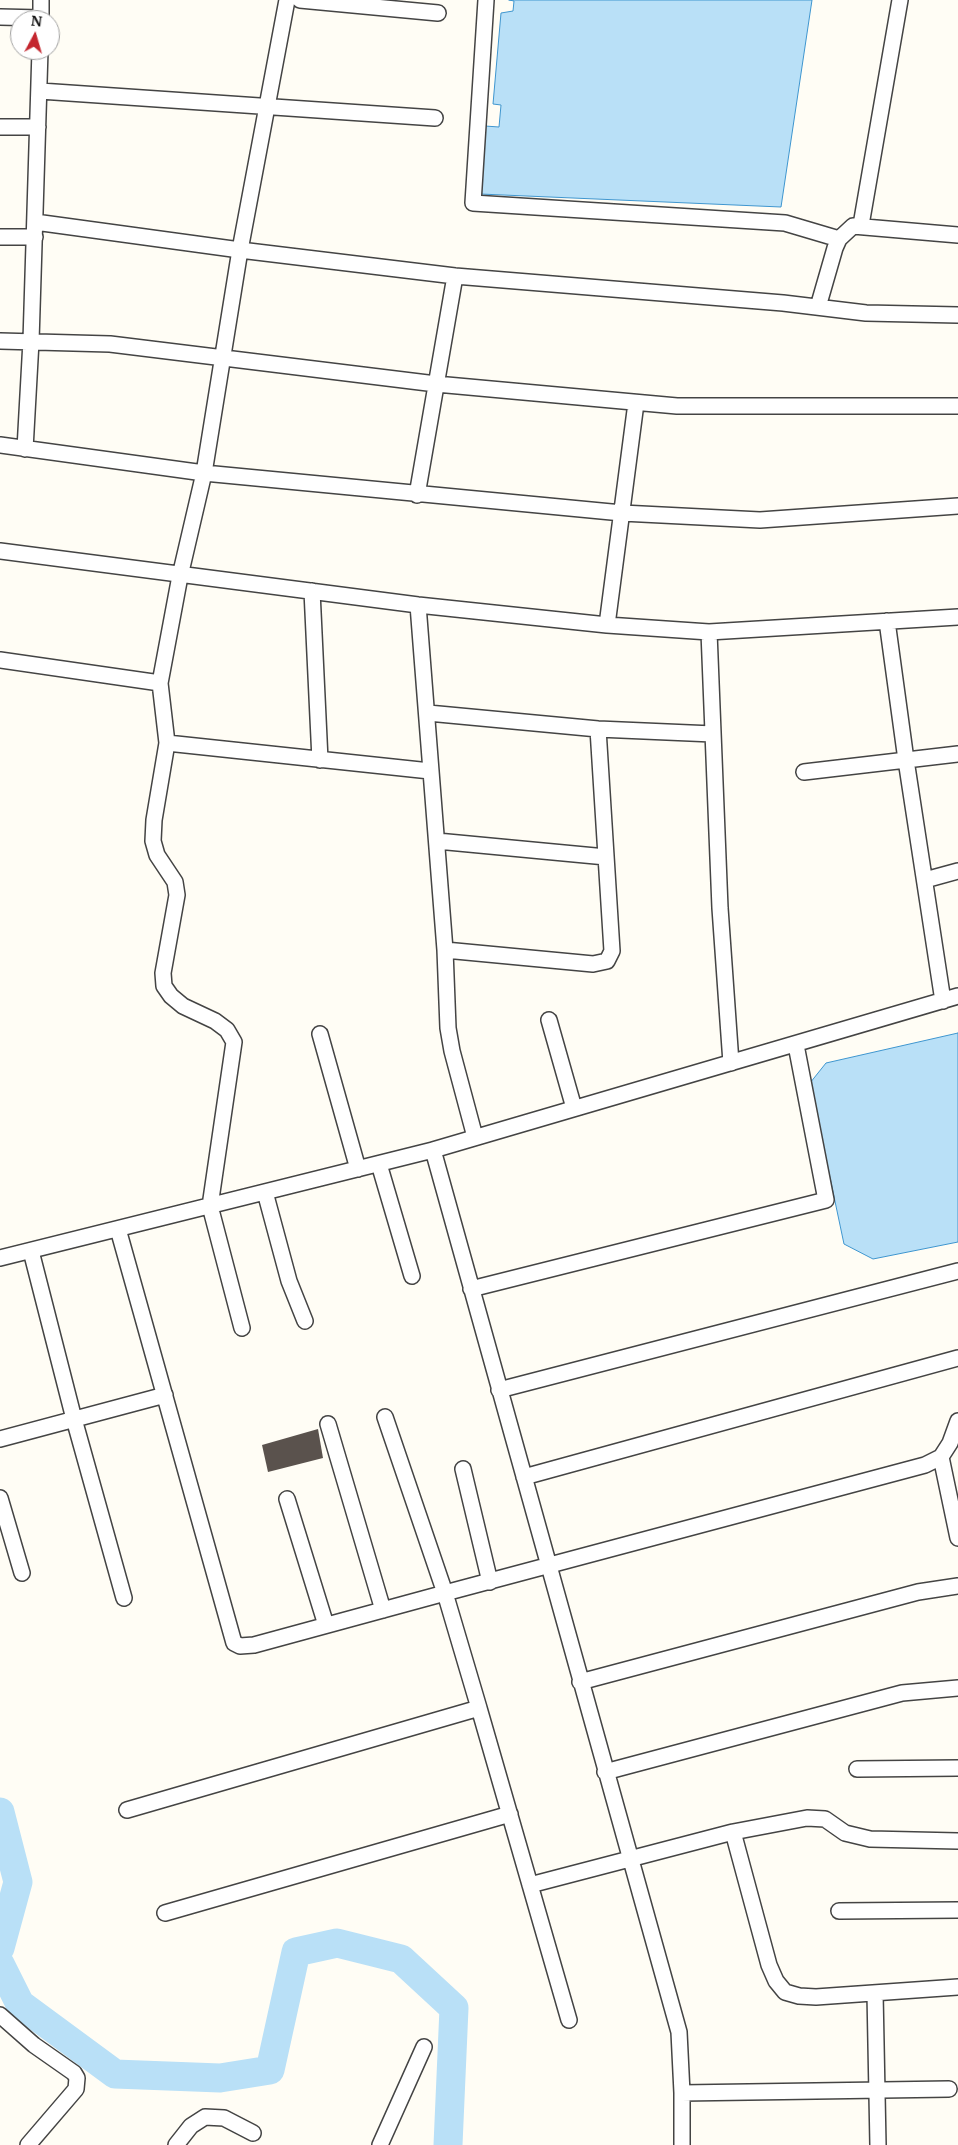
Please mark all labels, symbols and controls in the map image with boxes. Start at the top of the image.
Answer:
north arrow [10,10,60,60]
text: N [30,12,43,31]

